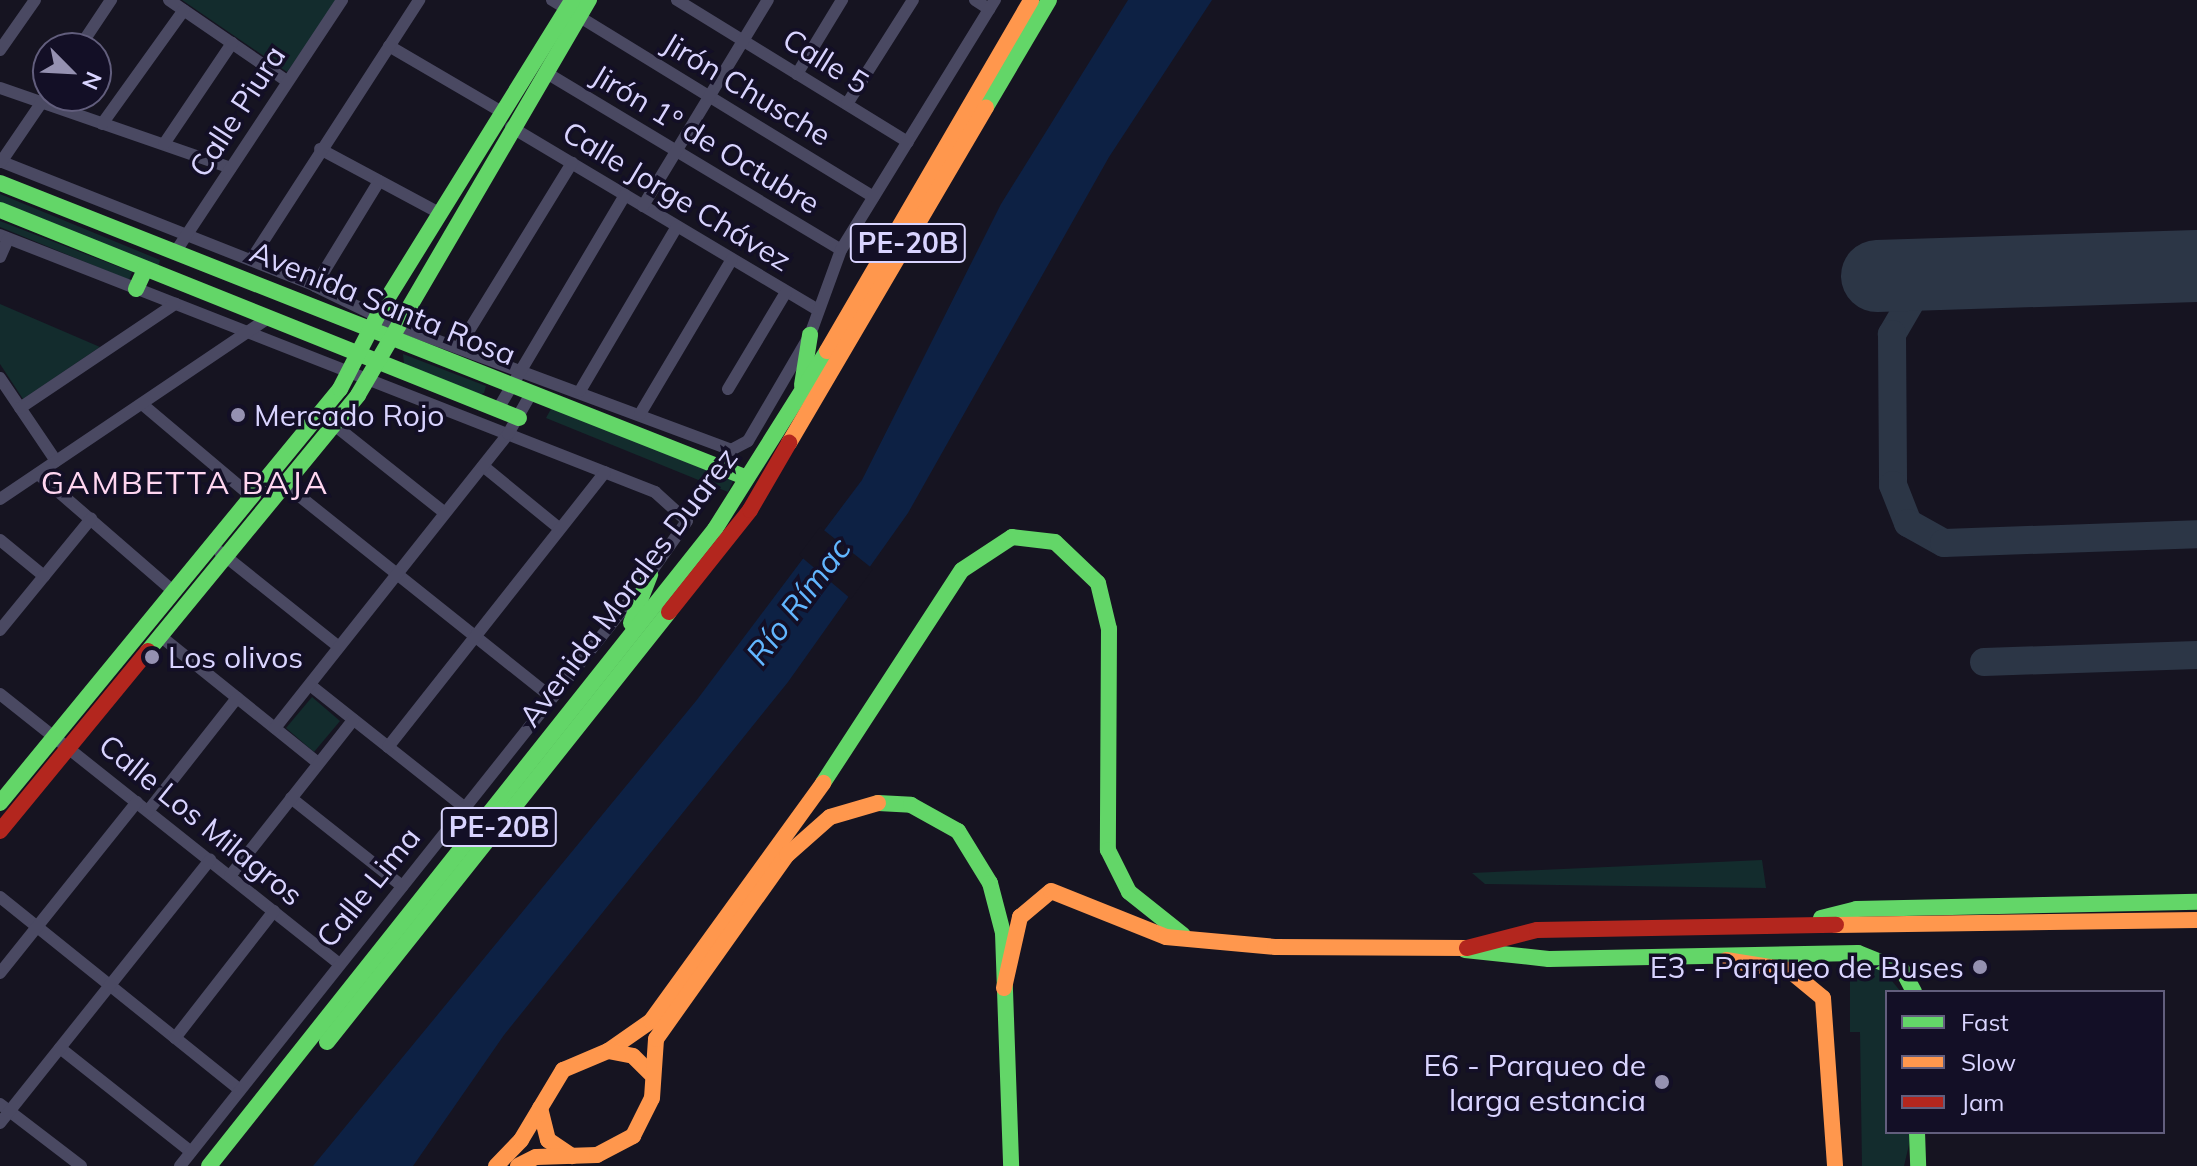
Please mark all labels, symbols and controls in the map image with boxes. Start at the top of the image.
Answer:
street label: Calle 5 [776,21,876,101]
street label: Jirón Chusche [657,25,837,153]
north arrow [32,32,112,112]
street label: Calle Piura [181,39,293,183]
street label: Jirón 1º de Octubre [586,57,826,221]
text: N [76,68,108,94]
street label: Calle Jorge Chávez [556,114,798,278]
road number: PE-20B [848,219,968,267]
street label: Avenida Santa Rosa [245,233,521,373]
place label: Mercado Rojo [254,397,444,433]
marker: Mercado Rojo [229,406,247,424]
street label: Avenida Morales Duarez [511,440,745,734]
district label: GAMBETTA BAJA [41,463,329,501]
water label: Río Rímac [738,530,858,672]
place label: Los olivos [168,639,303,675]
marker: Los olivos [143,648,161,666]
street label: Calle Los Milagros [92,727,310,913]
road number: PE-20B [439,803,559,851]
street label: Calle Lima [309,820,427,954]
place label: E3 - Parqueo de Buses [1650,949,1964,985]
marker: E3 - Parqueo de Buses [1971,958,1989,976]
legend [1885,990,2165,1134]
text: Fast [1961,1007,2009,1037]
place label: E6 - Parqueo de larga estancia [1423,1047,1646,1118]
text: Slow [1961,1047,2016,1077]
marker: E6 - Parqueo de larga estancia [1653,1073,1671,1091]
text: Jam [1961,1087,2004,1117]

